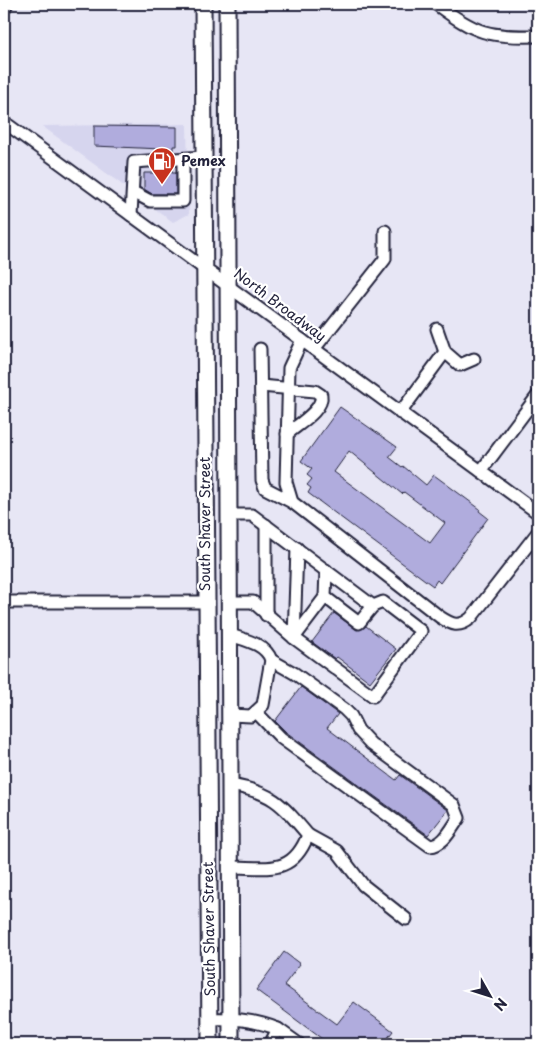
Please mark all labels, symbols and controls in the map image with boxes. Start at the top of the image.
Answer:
fuel station icon: Pemex [147,146,177,185]
place label: Pemex [181,150,226,171]
street label: North Broadway [230,263,331,346]
street label: South Shaver Street [194,456,215,591]
street label: South Shaver Street [197,861,220,996]
north arrow [464,970,514,1020]
text: N [489,994,512,1015]

